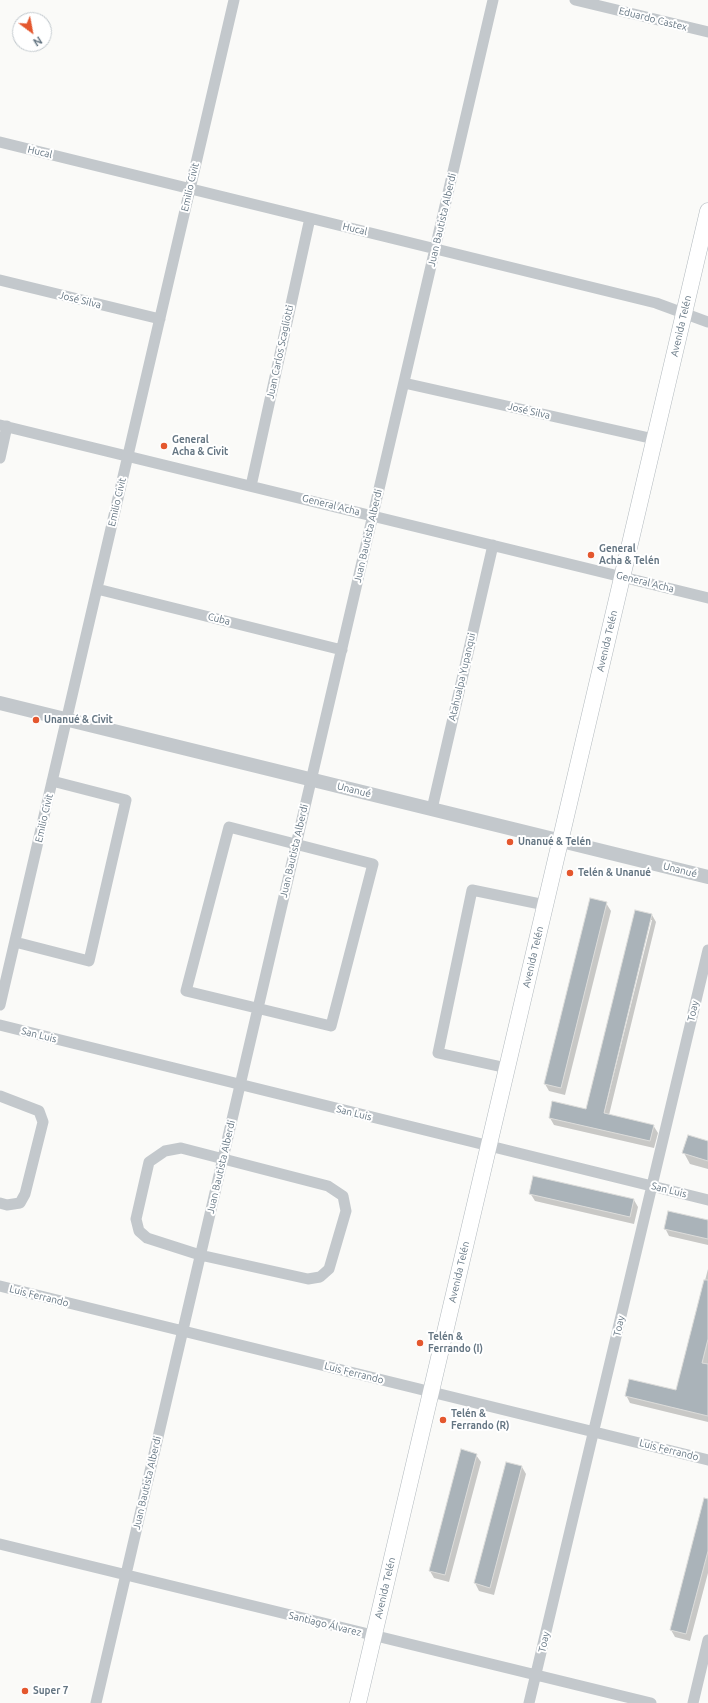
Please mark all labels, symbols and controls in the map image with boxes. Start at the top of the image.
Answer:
street label: Eduardo Castex [618,5,688,33]
north arrow [12,12,52,52]
text: N [31,34,44,49]
street label: Hucal [26,143,54,161]
street label: Emilio Civit [179,161,201,213]
street label: Juan Bautista Alberdi [425,172,459,268]
street label: Hucal [341,220,369,238]
street label: José Silva [58,289,102,311]
street label: Avenida Telén [668,294,694,358]
street label: Juan Carlos Scagliotti [264,304,296,400]
street label: José Silva [507,400,551,422]
place label: General Acha & Civit [172,434,228,458]
marker: General Acha & Civit [159,441,169,451]
street label: Emilio Civit [106,476,128,528]
street label: Juan Bautista Alberdi [351,488,385,584]
street label: General Acha [301,492,361,518]
place label: General Acha & Telén [599,543,660,566]
marker: General Acha & Telén [586,550,596,560]
street label: General Acha [615,569,675,595]
street label: Avenida Telén [594,609,620,673]
street label: Cuba [207,610,231,628]
street label: Atahualpa Yupanqui [446,632,478,722]
place label: Unanué & Civit [44,714,113,726]
marker: Unanué & Civit [31,715,41,725]
street label: Unanué [336,780,372,800]
street label: Emilio Civit [33,792,55,844]
street label: Juan Bautista Alberdi [277,803,311,899]
place label: Unanué & Telén [518,836,591,848]
marker: Unanué & Telén [505,837,515,847]
street label: Unanué [662,860,698,880]
place label: Telén & Unanué [578,867,651,879]
marker: Telén & Unanué [565,868,575,878]
street label: Avenida Telén [520,925,546,989]
street label: Toay [685,999,701,1023]
street label: San Luis [20,1025,58,1045]
street label: San Luis [335,1103,373,1123]
street label: Juan Bautista Alberdi [204,1119,238,1215]
street label: San Luis [650,1180,688,1200]
street label: Avenida Telén [446,1240,472,1304]
street label: Luis Ferrando [8,1283,70,1309]
street label: Toay [611,1314,627,1338]
place label: Telén & Ferrando (I) [428,1331,483,1354]
marker: Telén & Ferrando (I) [415,1338,425,1348]
street label: Luis Ferrando [323,1360,385,1386]
place label: Telén & Ferrando (R) [451,1408,510,1432]
marker: Telén & Ferrando (R) [438,1415,448,1425]
street label: Juan Bautista Alberdi [130,1435,164,1531]
street label: Luis Ferrando [638,1437,700,1463]
street label: Avenida Telén [372,1556,398,1620]
street label: Santiago Álvarez [287,1609,363,1639]
street label: Toay [536,1630,552,1654]
place label: Super 7 [33,1685,68,1697]
marker: Super 7 [20,1686,30,1696]

